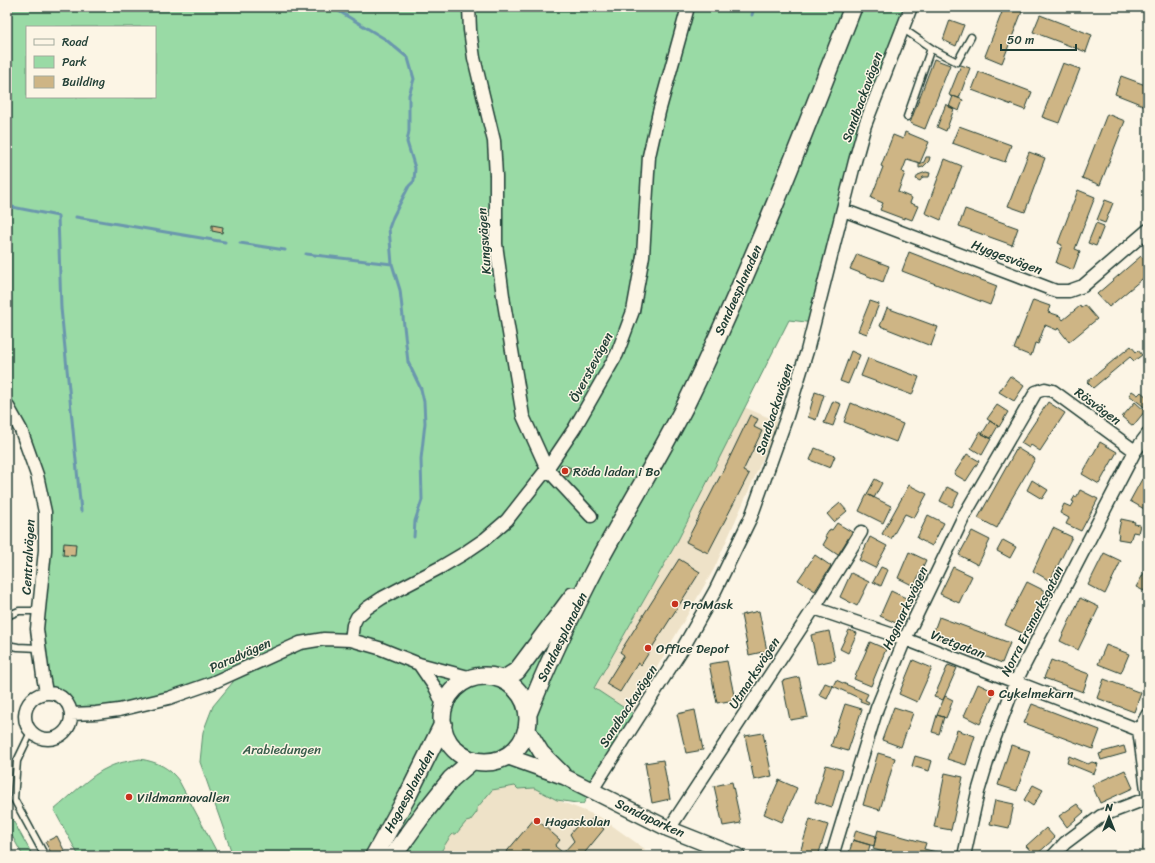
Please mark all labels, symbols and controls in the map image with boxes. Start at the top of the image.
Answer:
legend [26,26,156,98]
scale bar [1001,26,1076,52]
text: 50 m [1007,29,1034,51]
text: Road [62,31,89,53]
street label: Sandbackavägen [835,49,889,145]
text: Park [62,51,87,73]
text: Building [62,71,105,93]
street label: Kungsvägen [470,207,498,275]
street label: Hyggesvägen [968,233,1046,281]
street label: Sandaesplanaden [708,241,768,339]
street label: Överstevägen [563,328,619,406]
street label: Sandbackavägen [748,360,800,458]
street label: Rösvägen [1070,381,1126,431]
place label: Röda ladan i Bo [573,460,660,483]
marker: Röda ladan i Bo [560,466,570,476]
street label: Centralvägen [15,519,41,595]
street label: Hagmarksvägen [876,562,934,654]
street label: Norra Ersmarksgatan [994,562,1070,680]
street label: Sandaesplanaden [530,588,594,686]
place label: ProMask [683,593,733,616]
marker: ProMask [670,599,680,609]
street label: Vretgatan [927,623,989,665]
street label: Paradvägen [205,631,275,679]
street label: Utmarksvägen [722,632,786,714]
place label: Office Depot [656,637,730,660]
marker: Office Depot [643,643,653,653]
street label: Sandbackavägen [593,660,663,752]
place label: Cykelmekarn [999,682,1074,705]
marker: Cykelmekarn [986,688,996,698]
park label: Arabiedungen [242,738,321,761]
street label: Hagaesplanaden [377,745,441,837]
place label: Vildmannavallen [137,786,230,809]
marker: Vildmannavallen [124,792,134,802]
street label: Sandaparken [611,792,689,844]
north arrow [1089,797,1129,837]
text: N [1104,798,1113,817]
place label: Hagaskolan [545,810,610,833]
marker: Hagaskolan [532,816,542,826]

